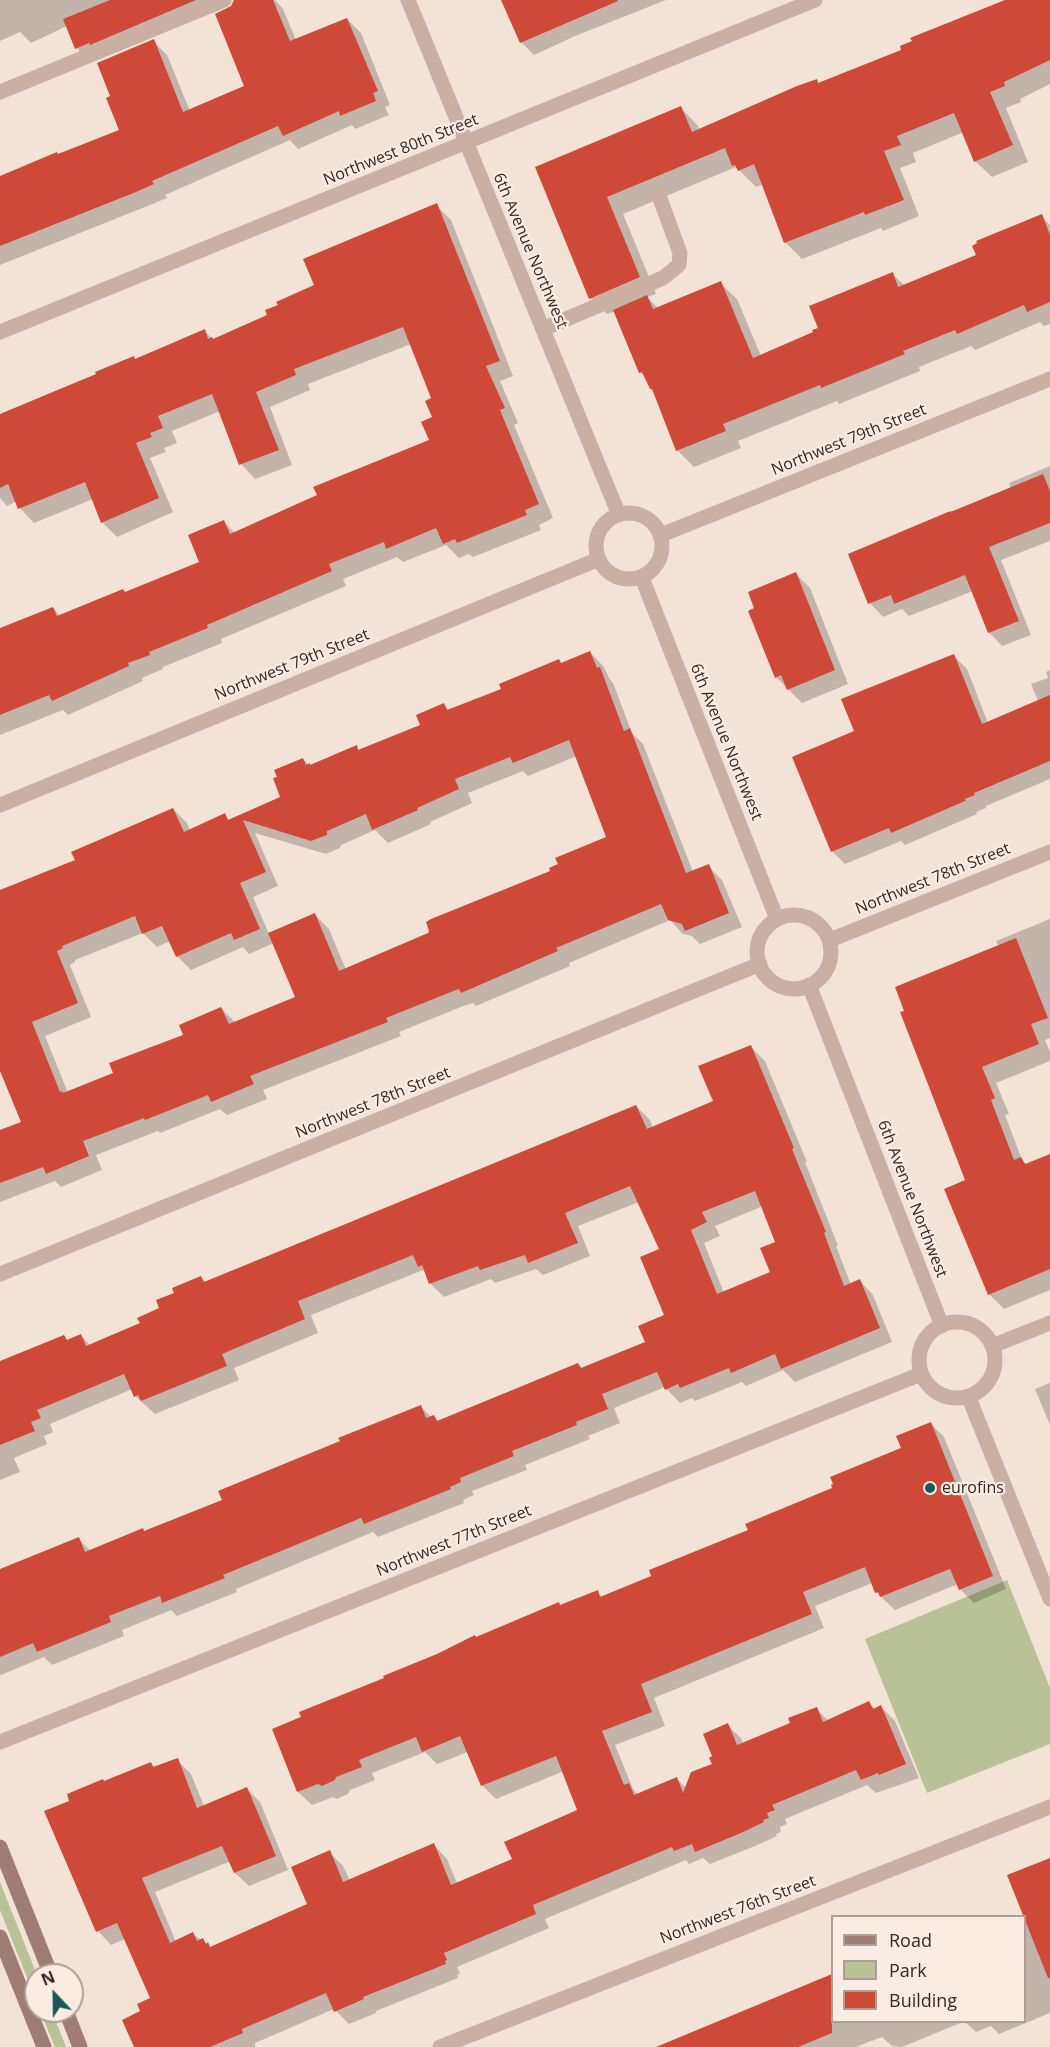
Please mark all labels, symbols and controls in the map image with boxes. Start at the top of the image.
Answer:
street label: Northwest 80th Street [321,110,481,190]
street label: 6th Avenue Northwest [489,170,571,332]
street label: Northwest 79th Street [769,400,929,480]
street label: Northwest 79th Street [212,625,372,705]
street label: 6th Avenue Northwest [686,661,766,823]
street label: Northwest 78th Street [853,839,1013,919]
street label: Northwest 78th Street [293,1063,453,1143]
street label: 6th Avenue Northwest [873,1118,951,1280]
place label: eurofins [942,1478,1004,1498]
marker: eurofins [923,1481,937,1495]
street label: Northwest 77th Street [374,1501,534,1581]
street label: Northwest 76th Street [657,1871,819,1949]
legend [831,1915,1026,2023]
text: Road [889,1928,932,1952]
text: Park [889,1958,927,1982]
north arrow [24,1963,84,2023]
text: N [38,1966,58,1991]
text: Building [889,1988,957,2012]

